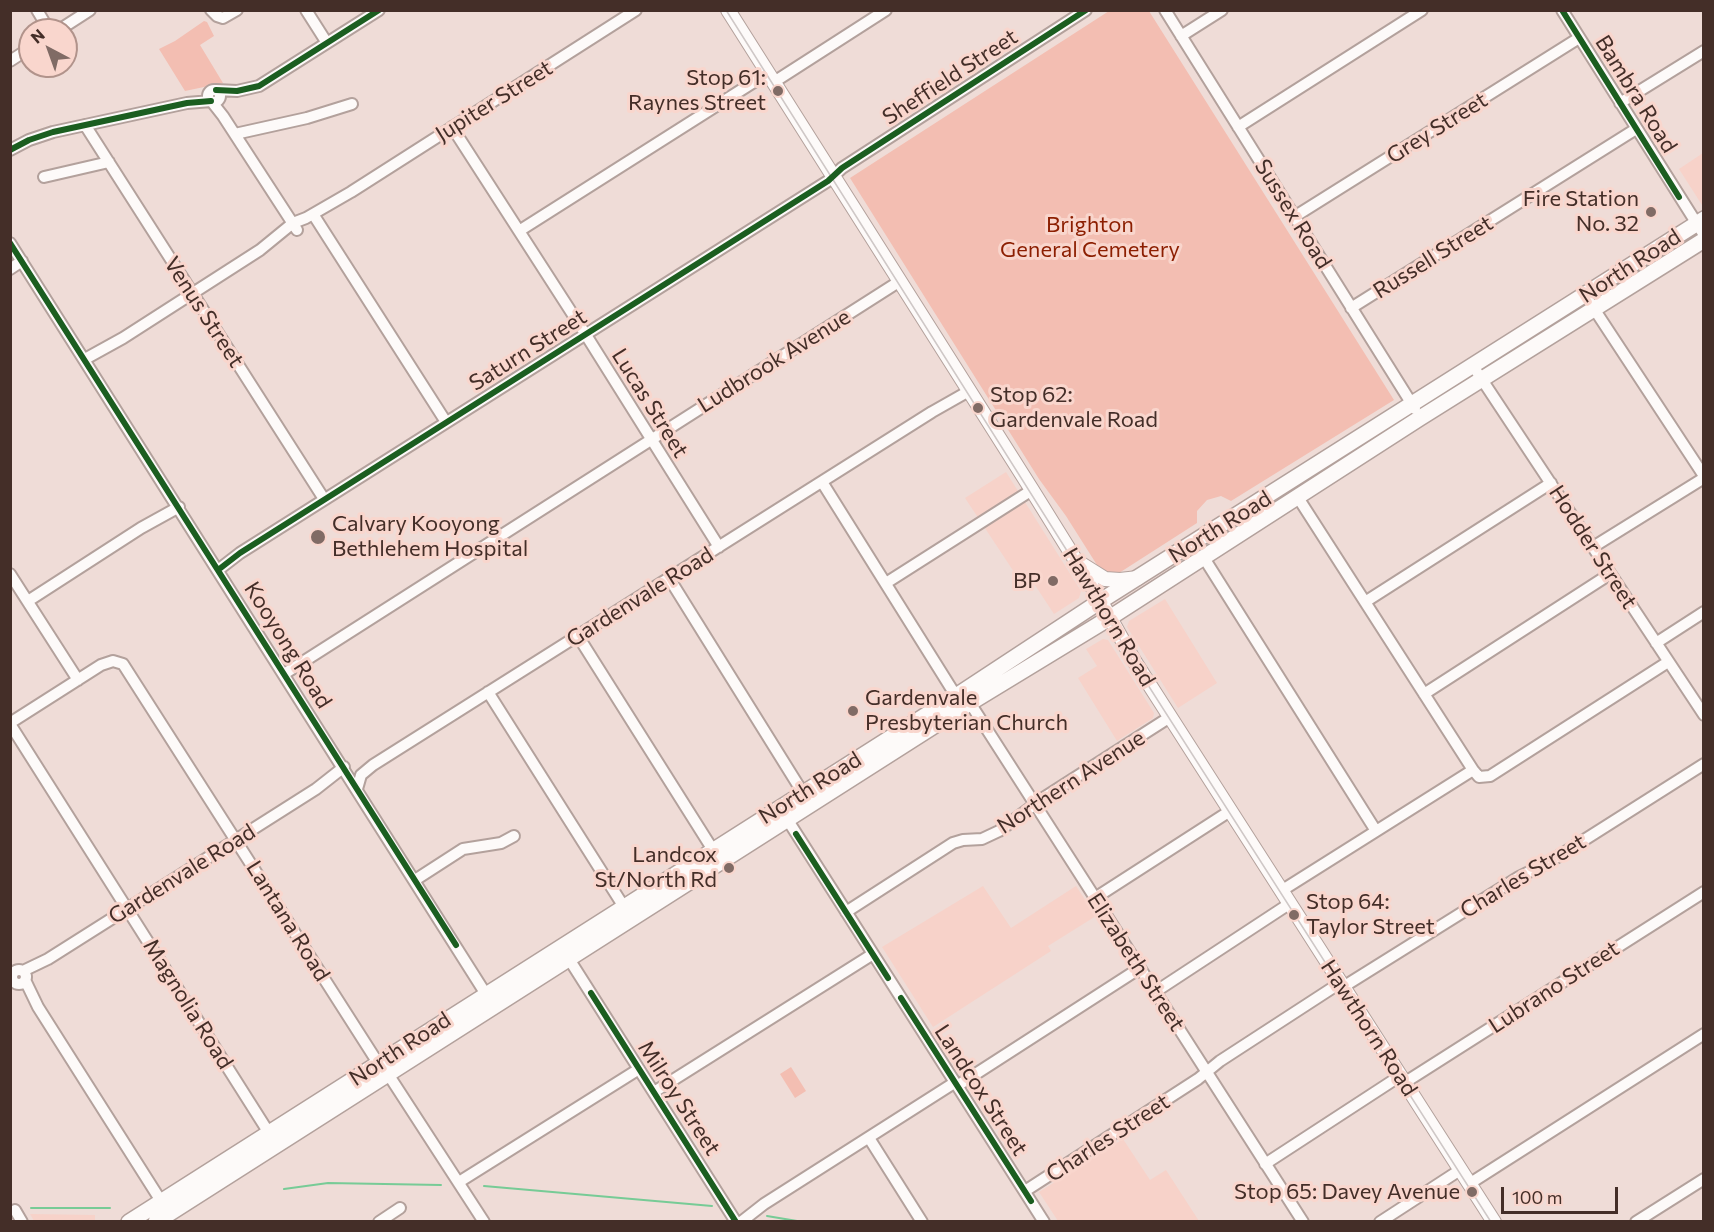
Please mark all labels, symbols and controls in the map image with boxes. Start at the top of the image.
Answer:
north arrow [18,18,78,78]
text: N [26,24,48,47]
street label: Sheffield Street [877,24,1023,130]
street label: Bambra Road [1589,30,1683,158]
street label: Jupiter Street [431,55,557,147]
place label: Stop 61: Raynes Street [628,65,766,116]
marker: Stop 61: Raynes Street [771,84,785,98]
street label: Grey Street [1382,87,1492,169]
street label: Sussex Road [1249,154,1337,274]
place label: Fire Station No. 32 [1523,186,1639,237]
marker: Fire Station No. 32 [1644,205,1658,219]
street label: Russell Street [1368,210,1498,304]
park label: Brighton General Cemetery [1000,212,1180,264]
street label: North Road [1574,223,1686,309]
street label: Venus Street [158,252,250,372]
street label: Saturn Street [464,303,592,397]
street label: Ludbrook Avenue [693,303,855,419]
street label: Lucas Street [606,344,694,462]
place label: Stop 62: Gardenvale Road [990,382,1158,434]
marker: Stop 62: Gardenvale Road [971,401,985,415]
street label: Hodder Street [1543,480,1643,614]
street label: North Road [1164,485,1276,569]
place label: Calvary Kooyong Bethlehem Hospital [332,511,528,562]
marker: Calvary Kooyong Bethlehem Hospital [309,528,327,546]
street label: Gardenvale Road [562,541,718,653]
street label: Hawthorn Road [1057,543,1161,691]
place label: BP [1013,568,1041,594]
marker: BP [1046,574,1060,588]
street label: Kooyong Road [239,577,337,713]
place label: Gardenvale Presbyterian Church [865,685,1068,736]
marker: Gardenvale Presbyterian Church [846,704,860,718]
street label: Northern Avenue [992,724,1150,840]
street label: North Road [754,746,866,830]
street label: Gardenvale Road [104,818,260,930]
street label: Charles Street [1456,828,1590,924]
place label: Landcox St/North Rd [594,842,717,894]
street label: Lantana Road [241,856,335,986]
marker: Landcox St/North Rd [722,861,736,875]
street label: Elizabeth Street [1082,888,1190,1036]
place label: Stop 64: Taylor Street [1306,889,1435,940]
marker: Stop 64: Taylor Street [1287,908,1301,922]
street label: Magnolia Road [137,934,239,1074]
street label: Lubrano Street [1484,935,1624,1039]
street label: Hawthorn Road [1315,955,1423,1101]
street label: North Road [344,1006,456,1092]
street label: Landcox Street [929,1019,1033,1161]
street label: Milroy Street [632,1036,726,1160]
street label: Charles Street [1041,1088,1175,1188]
scale bar [1504,1175,1621,1213]
place label: Stop 65: Davey Avenue [1234,1179,1460,1205]
marker: Stop 65: Davey Avenue [1465,1185,1479,1199]
text: 100 m [1512,1186,1562,1208]

